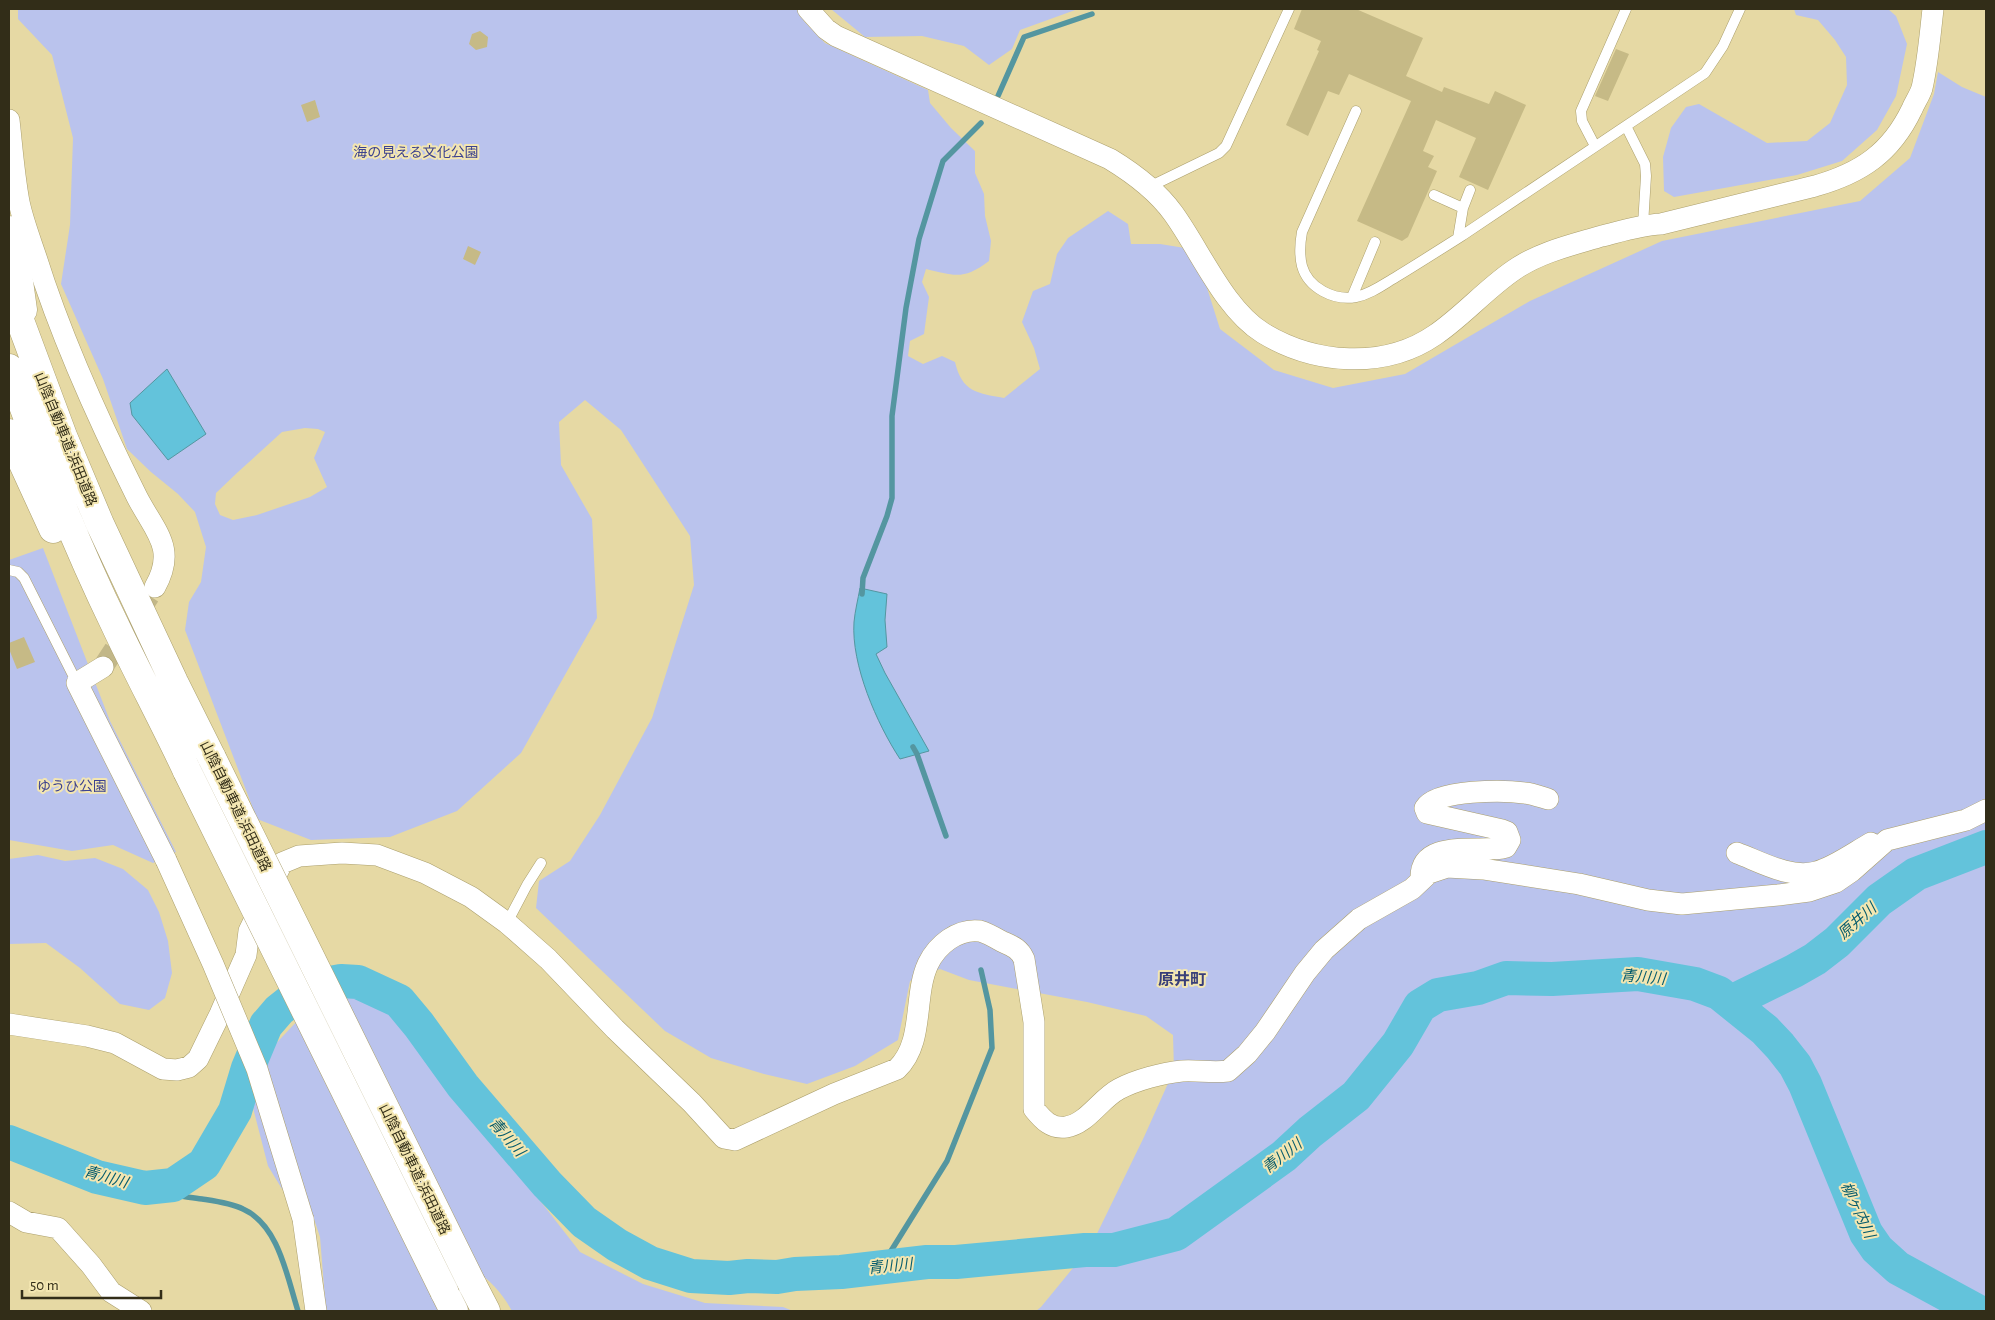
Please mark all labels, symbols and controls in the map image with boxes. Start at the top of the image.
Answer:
park label: 海の見える文化公園 [353,145,479,160]
street label: 山陰自動車道;浜田道路 [32,370,99,508]
street label: 山陰自動車道;浜田道路 [197,739,274,874]
park label: ゆうひ公園 [37,779,107,794]
water label: 原井川 [1835,899,1881,942]
water label: 青川川 [1620,967,1668,987]
district label: 原井町 [1158,970,1206,988]
street label: 山陰自動車道;浜田道路 [376,1102,453,1237]
water label: 青川川 [486,1115,529,1161]
water label: 青川川 [1259,1135,1306,1176]
water label: 青川川 [82,1163,132,1191]
water label: 柳ヶ内川 [1838,1179,1879,1242]
water label: 青川川 [867,1255,915,1276]
scale bar [22,1268,161,1300]
text: 50 m [30,1278,59,1293]

